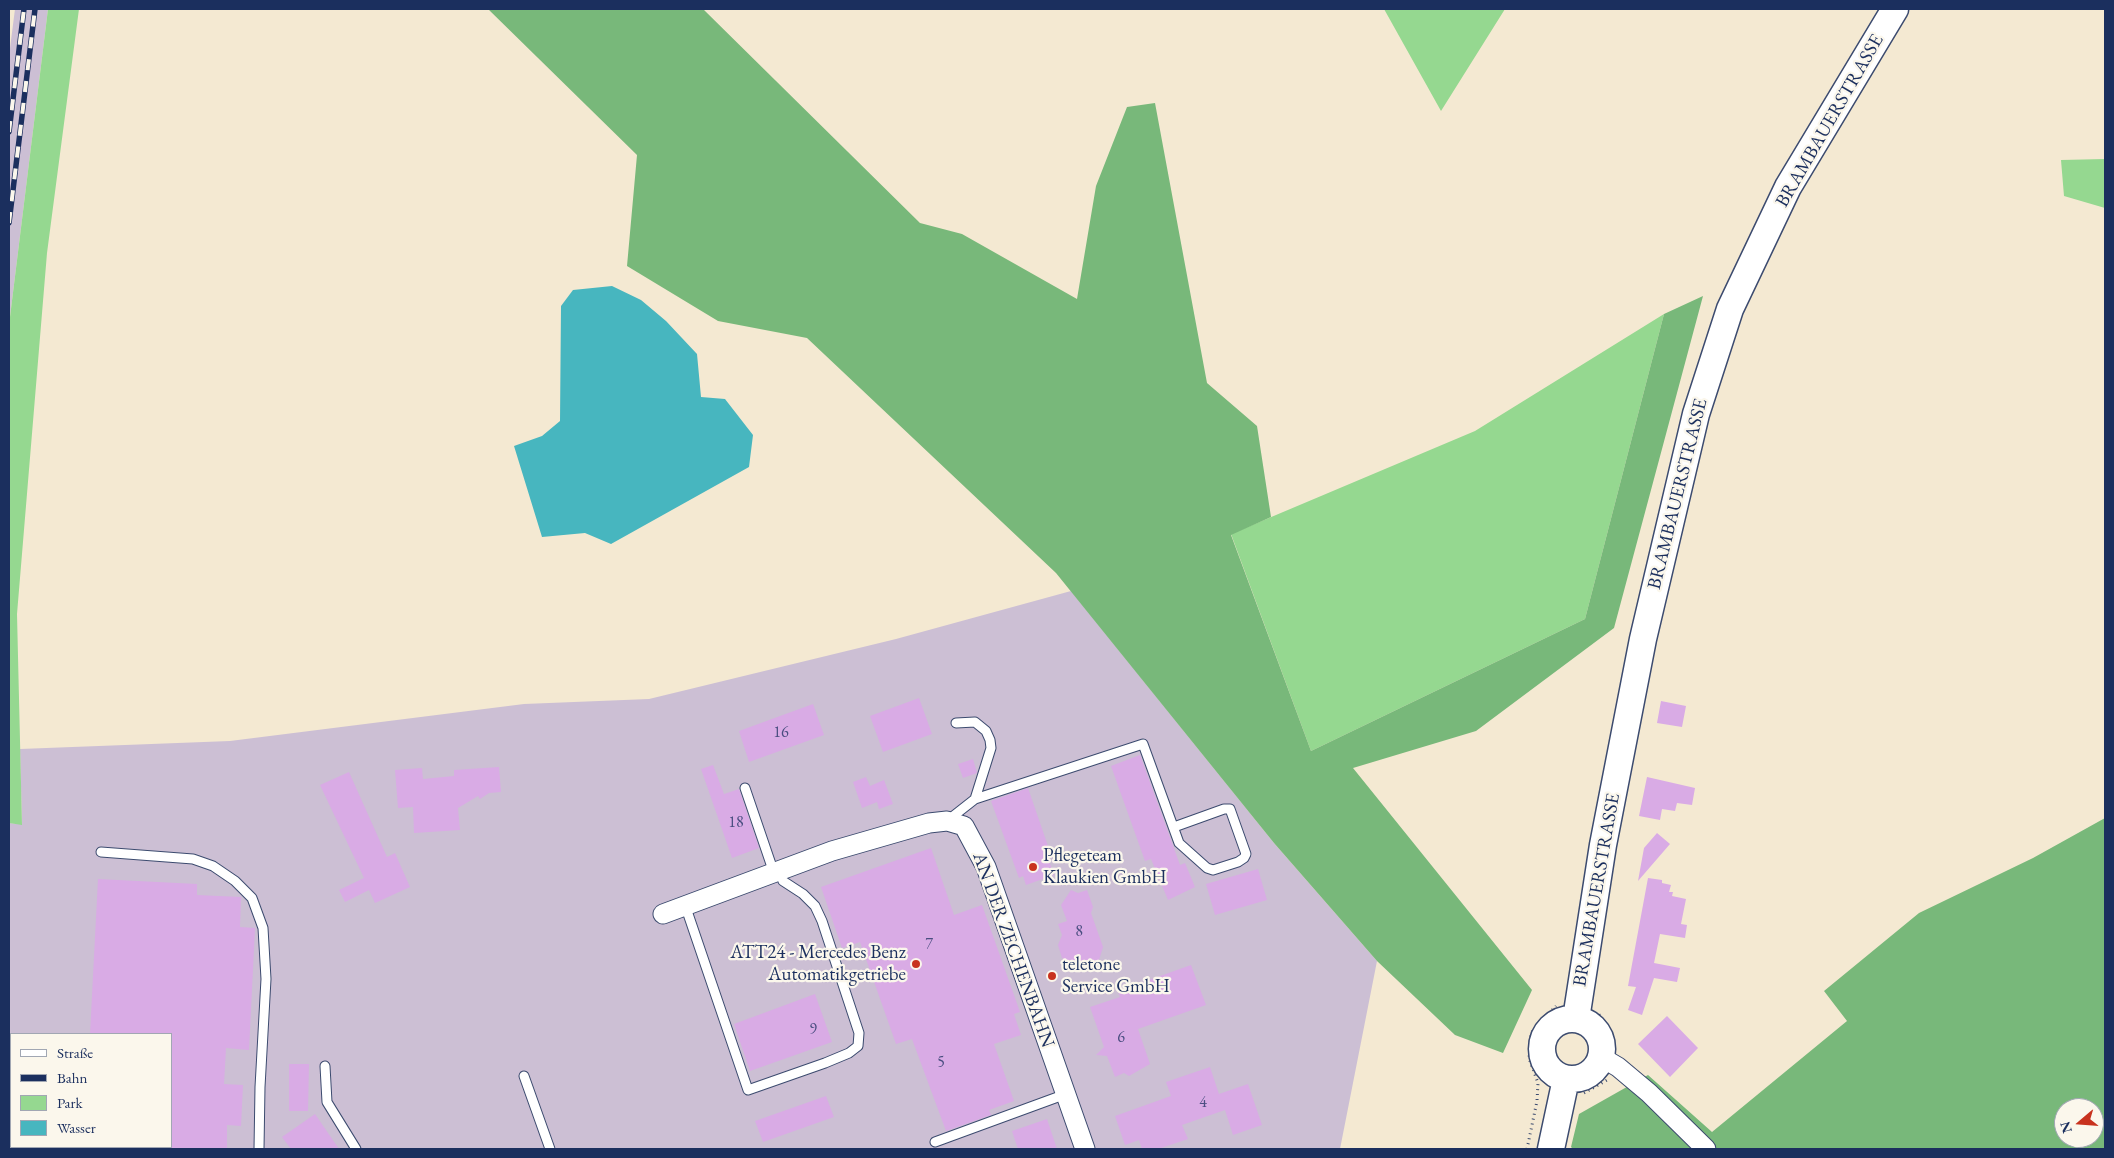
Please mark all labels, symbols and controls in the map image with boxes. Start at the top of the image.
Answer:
street label: BRAMBAUERSTRASSE [1771,31,1889,211]
street label: BRAMBAUERSTRASSE [1643,396,1713,592]
house number: 16 [773,723,789,743]
street label: BRAMBAUERSTRASSE [1569,792,1625,988]
house number: 18 [728,813,744,833]
place label: Pflegeteam Klaukien GmbH [1043,845,1167,889]
street label: AN DER ZECHENBAHN [967,849,1059,1051]
marker: Pflegeteam Klaukien GmbH [1027,861,1039,873]
house number: 8 [1075,922,1083,942]
house number: 7 [925,935,933,955]
place label: ATT24 - Mercedes Benz Automatikgetriebe [730,942,906,986]
place label: teletone Service GmbH [1062,954,1170,998]
marker: ATT24 - Mercedes Benz Automatikgetriebe [910,958,922,970]
marker: teletone Service GmbH [1046,970,1058,982]
house number: 9 [809,1020,817,1040]
house number: 6 [1117,1028,1125,1048]
legend [10,1033,172,1148]
text: Straße [57,1043,93,1062]
house number: 5 [937,1053,945,1073]
text: Bahn [57,1068,87,1087]
text: Park [57,1093,83,1112]
house number: 4 [1199,1093,1207,1113]
north arrow [2054,1098,2104,1148]
text: Wasser [57,1118,96,1137]
text: N [2055,1119,2076,1136]

